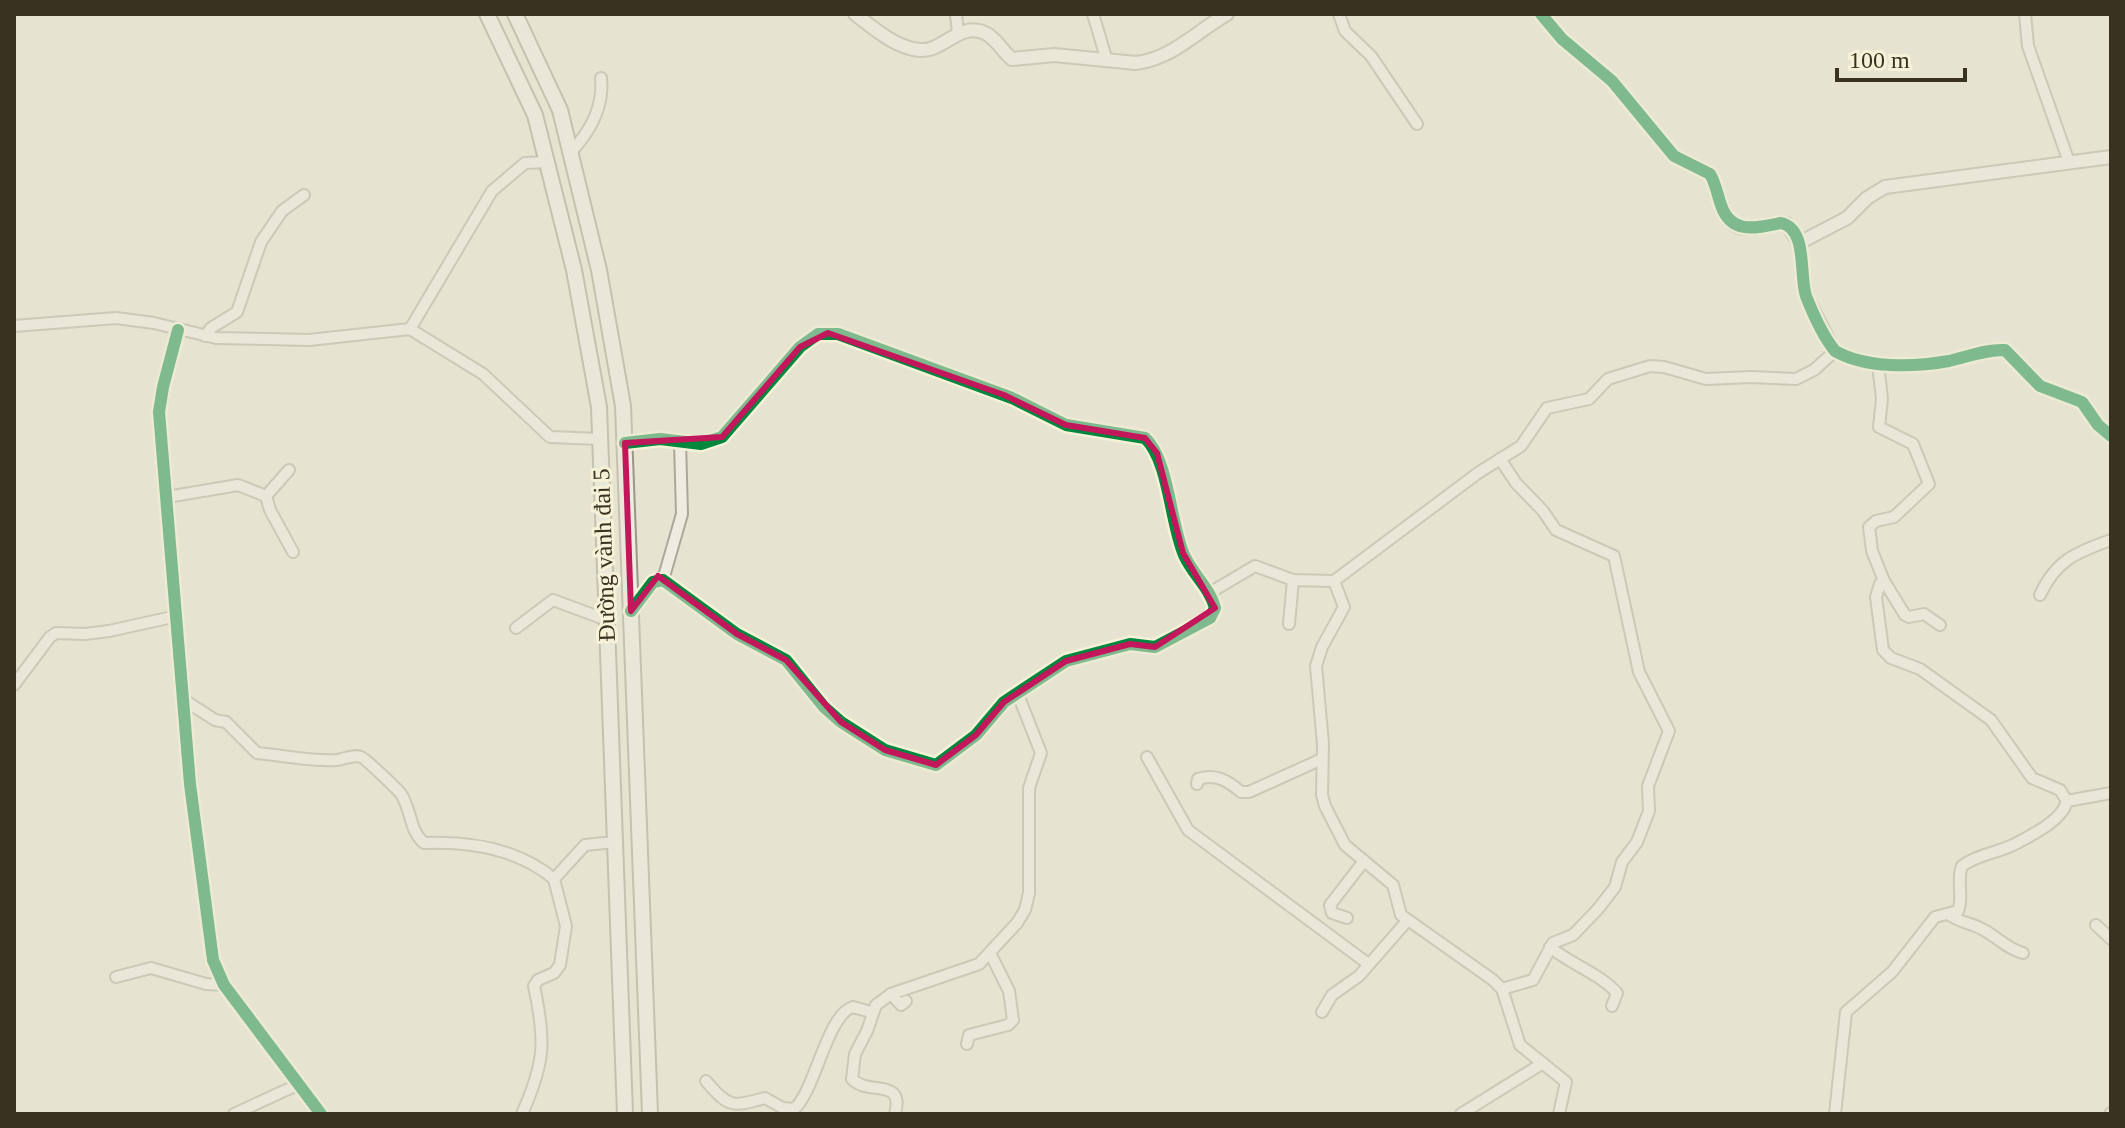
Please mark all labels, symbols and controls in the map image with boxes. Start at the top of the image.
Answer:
scale bar [1837,32,1965,82]
text: 100 m [1849,47,1910,73]
street label: Đường vành đai 5 [588,468,620,642]

